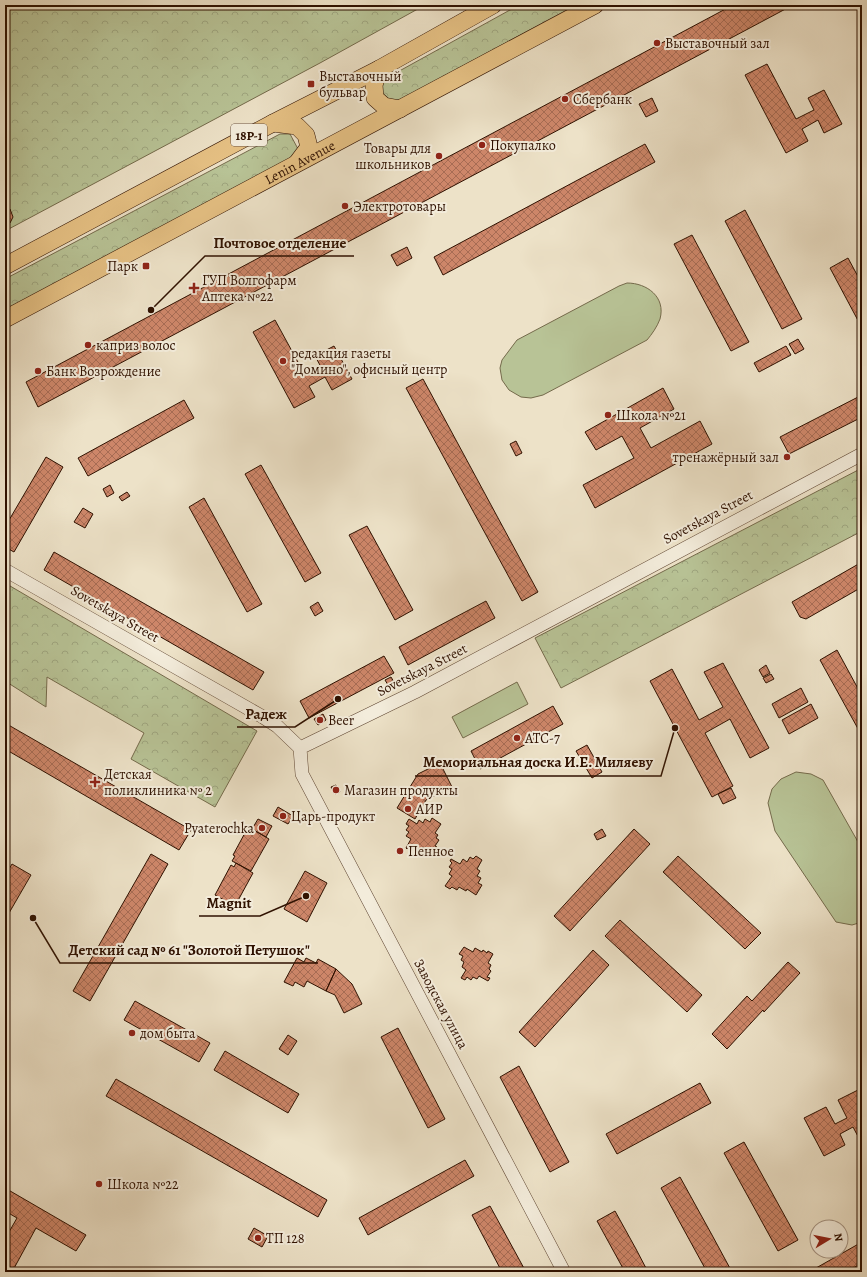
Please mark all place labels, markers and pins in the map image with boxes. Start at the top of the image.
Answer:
place label: Выставочный зал [665,34,770,53]
marker: Выставочный зал [652,38,662,48]
place label: Выставочный бульвар [319,67,401,102]
marker: Выставочный бульвар [306,79,316,89]
place label: Сбербанк [573,90,632,109]
marker: Сбербанк [560,94,570,104]
place label: Покупалко [490,136,556,155]
place label: Товары для школьников [355,139,431,174]
marker: Покупалко [477,140,487,150]
marker: Товары для школьников [434,151,444,161]
place label: Электротовары [353,197,446,216]
marker: Электротовары [340,201,350,211]
callout: Почтовое отделение [205,229,354,256]
place label: Парк [107,257,138,276]
marker: Парк [141,261,151,271]
place label: ГУП Волгофарм Аптека №22 [201,271,297,306]
marker: ГУП Волгофарм Аптека №22 [189,283,199,293]
place label: каприз волос [96,336,176,355]
marker: каприз волос [83,340,93,350]
place label: редакция газеты "Домино", офисный центр [291,344,447,379]
marker: редакция газеты "Домино", офисный центр [278,356,288,366]
place label: Банк Возрождение [46,362,161,381]
marker: Банк Возрождение [33,366,43,376]
place label: Школа №21 [616,406,686,425]
marker: Школа №21 [603,410,613,420]
place label: тренажёрный зал [673,448,779,467]
marker: тренажёрный зал [782,452,792,462]
callout: Радеж [237,700,295,727]
place label: Beer [328,711,355,730]
marker: Beer [315,715,325,725]
place label: АТС-7 [524,729,560,748]
marker: АТС-7 [512,733,522,743]
callout: Мемориальная доска И.Е. Миляеву [415,749,661,776]
place label: Детская поликлиника № 2 [104,765,212,800]
marker: Детская поликлиника № 2 [89,776,101,788]
place label: Магазин продукты [344,781,458,800]
marker: Магазин продукты [331,785,341,795]
place label: АИР [415,800,443,819]
marker: АИР [403,804,413,814]
place label: Царь-продукт [291,807,375,826]
marker: Царь-продукт [278,811,288,821]
place label: Pyaterochka [184,819,254,838]
marker: Pyaterochka [257,823,267,833]
place label: Пенное [408,842,454,861]
marker: Пенное [395,846,405,856]
callout: Magnit [199,889,260,916]
callout: Детский сад № 61 "Золотой Петушок" [60,936,318,963]
place label: дом быта [139,1024,196,1043]
marker: дом быта [127,1028,137,1038]
place label: Школа №22 [107,1175,179,1194]
marker: Школа №22 [94,1179,104,1189]
place label: ТП 128 [266,1229,305,1248]
marker: ТП 128 [253,1233,263,1243]

